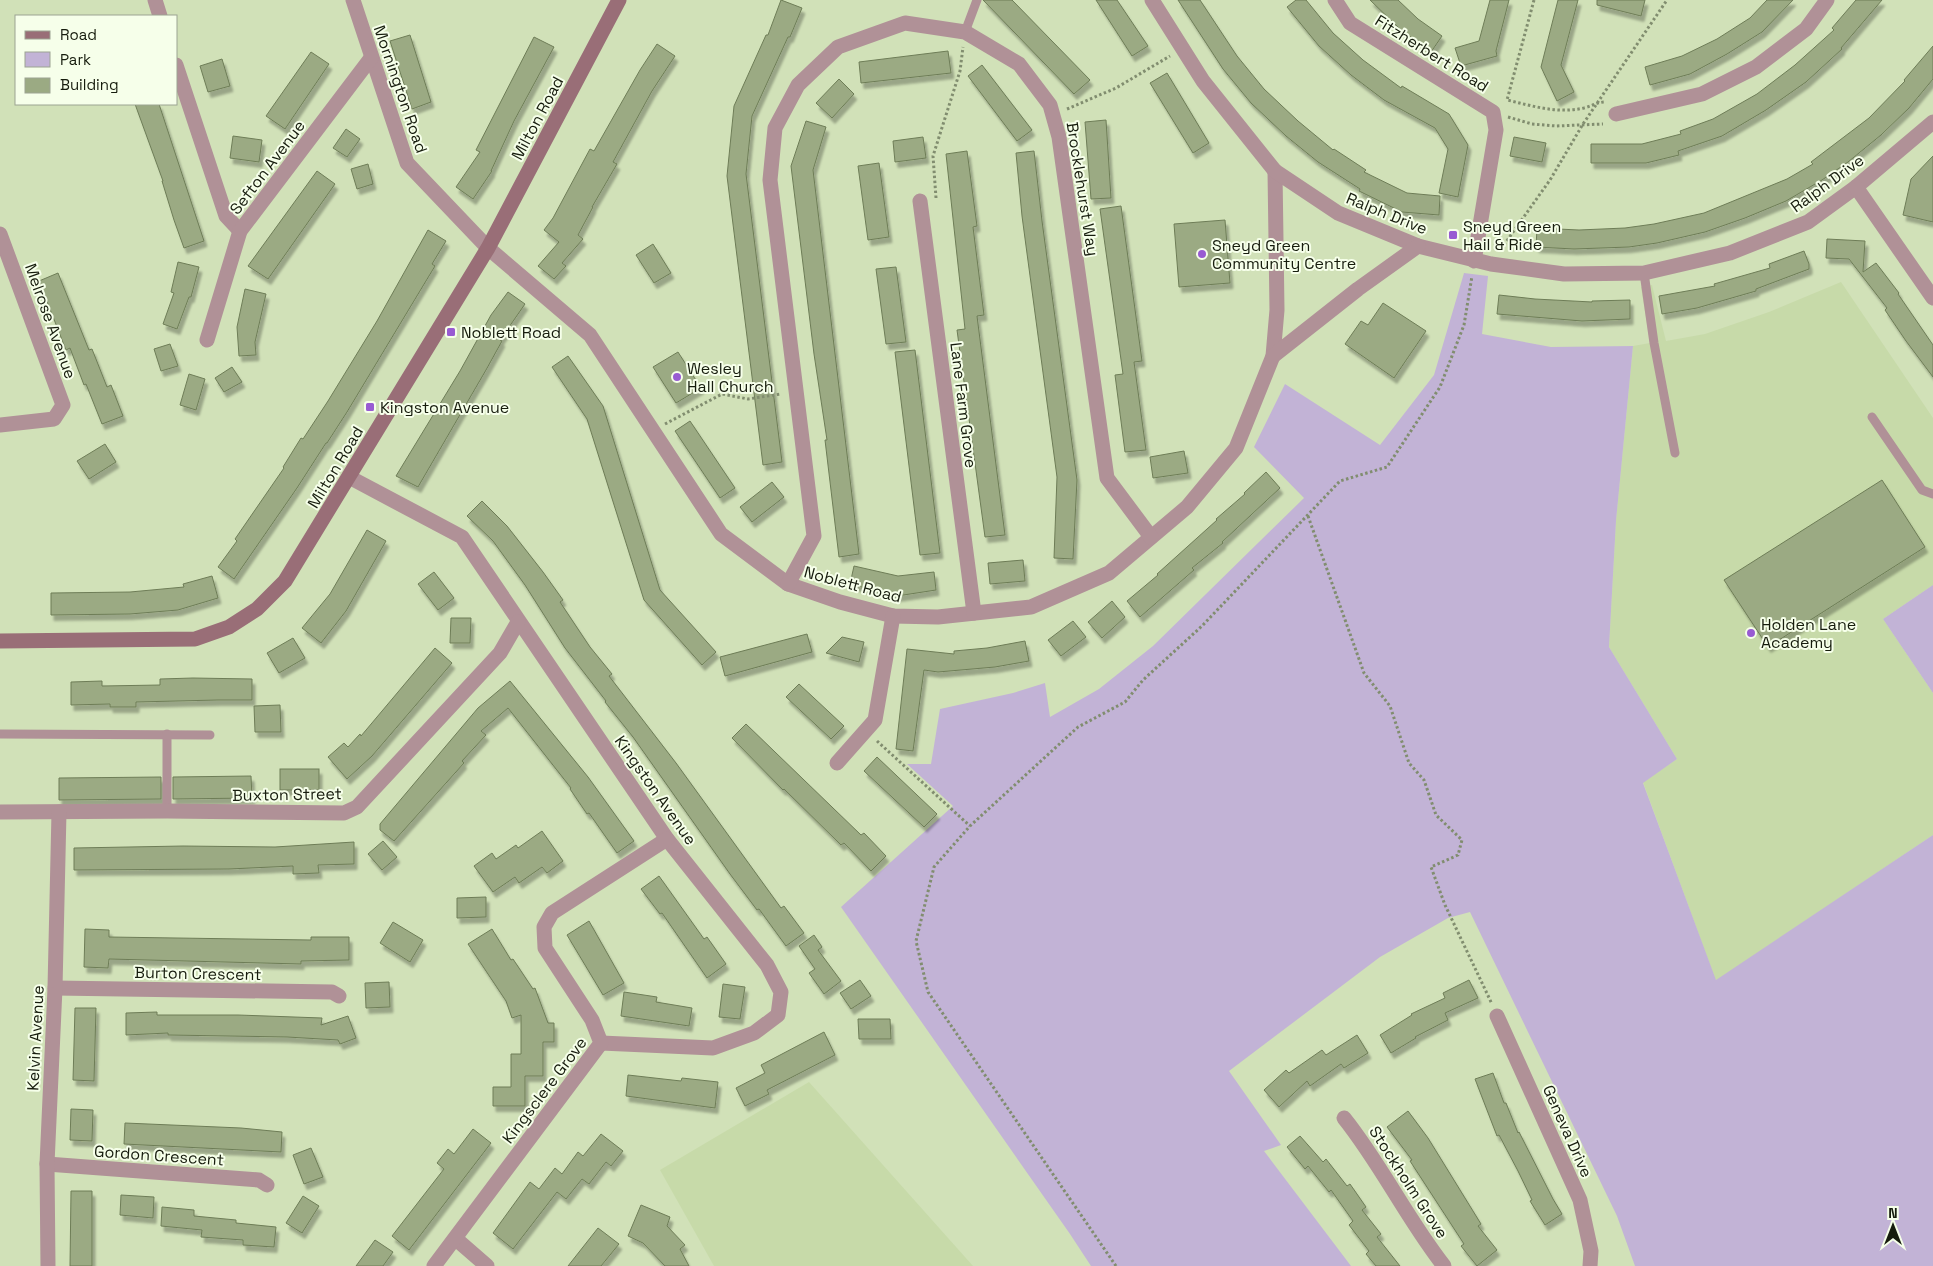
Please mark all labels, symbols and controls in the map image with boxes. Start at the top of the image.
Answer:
street label: Fitzherbert Road [1371,10,1492,97]
legend [15,15,178,105]
street label: Mornington Road [369,23,432,156]
text: Road [60,25,97,44]
text: Park [60,50,91,69]
street label: Milton Road [507,73,568,164]
text: Building [60,75,119,94]
street label: Sefton Avenue [225,116,310,219]
street label: Brocklehurst Way [1062,121,1103,258]
street label: Ralph Drive [1786,150,1868,217]
street label: Ralph Drive [1343,188,1431,239]
place label: Sneyd Green Hail & Ride [1463,216,1561,255]
marker: Sneyd Green Hail & Ride [1447,229,1459,241]
place label: Sneyd Green Community Centre [1212,235,1356,274]
marker: Sneyd Green Community Centre [1196,248,1208,260]
street label: Melrose Avenue [20,261,81,382]
place label: Noblett Road [461,322,561,343]
marker: Noblett Road [445,326,457,338]
street label: Lane Farm Grove [945,341,982,469]
place label: Wesley Hall Church [687,358,774,397]
marker: Wesley Hall Church [671,371,683,383]
place label: Kingston Avenue [380,397,509,418]
marker: Kingston Avenue [364,401,376,413]
street label: Milton Road [303,422,368,512]
street label: Noblett Road [802,561,904,608]
place label: Holden Lane Academy [1761,614,1856,653]
marker: Holden Lane Academy [1745,627,1757,639]
street label: Kingston Avenue [610,731,701,849]
street label: Buxton Street [232,783,342,806]
street label: Burton Crescent [134,962,262,985]
street label: Kelvin Avenue [22,985,49,1091]
street label: Kingsclere Grove [497,1033,591,1148]
street label: Geneva Drive [1538,1082,1597,1181]
street label: Stockholm Grove [1364,1122,1453,1243]
street label: Gordon Crescent [93,1140,225,1171]
north arrow [1868,1201,1918,1251]
text: N [1888,1204,1898,1222]

